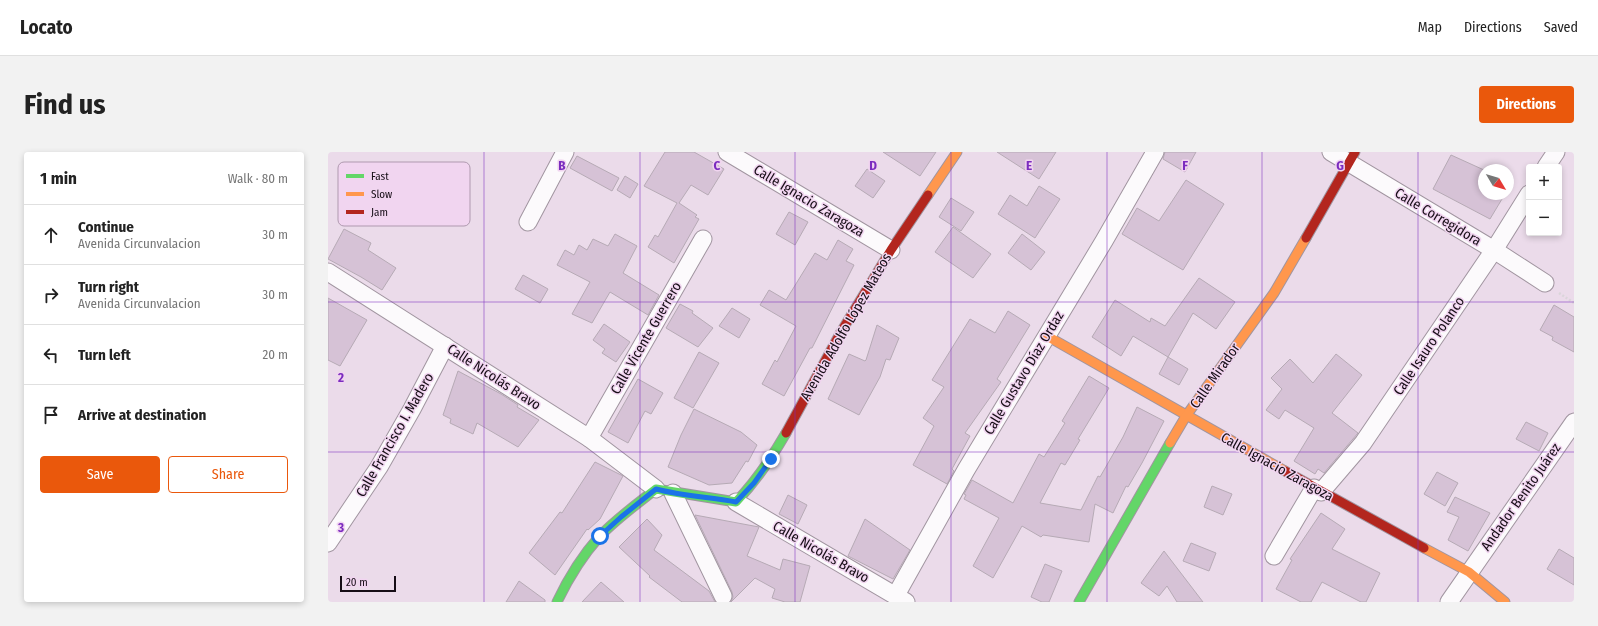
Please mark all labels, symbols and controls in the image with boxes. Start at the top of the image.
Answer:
text: Locato [20,16,73,39]
text: Map [1418,19,1442,36]
text: Directions [1464,19,1522,36]
text: Saved [1544,19,1578,36]
button: Directions [1479,86,1574,123]
text: Find us [24,88,106,121]
text: B [558,158,566,173]
text: C [714,158,721,173]
text: D [869,158,877,173]
text: E [1026,158,1032,173]
text: F [1182,158,1188,173]
text: G [1336,158,1344,173]
street label: Calle Ignacio Zaragoza [751,161,868,241]
legend [338,162,470,226]
north arrow [1478,164,1514,200]
map controls [1526,164,1562,236]
button: + [1526,164,1562,200]
text: 1 min [40,168,77,189]
text: Fast [371,170,389,183]
text: Walk · 80 m [228,171,288,186]
street label: Calle Corregidora [1392,184,1484,250]
text: Slow [371,188,392,201]
button: − [1526,200,1562,236]
text: Jam [371,206,388,219]
text: Continue [78,218,134,236]
icon: ahead [40,224,62,246]
text: 30 m [262,227,288,242]
text: Avenida Circunvalacion [78,236,201,251]
street label: Avenida Adolfo López Mateos [797,250,895,404]
text: Turn right [78,278,139,296]
street label: Calle Vicente Guerrero [607,279,685,397]
icon: right [40,284,62,306]
text: 30 m [262,287,288,302]
street label: Calle Isauro Polanco [1390,293,1468,399]
text: Avenida Circunvalacion [78,296,201,311]
street label: Calle Gustavo Díaz Ordaz [980,308,1068,438]
street label: Calle Nicolás Bravo [444,340,544,414]
street label: Calle Mirador [1186,340,1244,412]
icon: left [40,344,62,366]
text: Turn left [78,346,131,364]
text: 20 m [262,347,288,362]
text: 2 [337,370,344,385]
street label: Calle Francisco I. Madero [353,370,437,500]
icon: arrive [40,404,62,426]
text: Arrive at destination [78,406,206,424]
street label: Calle Ignacio Zaragoza [1218,429,1336,505]
street label: Andador Benito Juárez [1477,440,1565,554]
route end [762,450,780,468]
button: Save [40,456,160,493]
button: Share [168,456,288,493]
street label: Calle Nicolás Bravo [770,518,872,586]
text: 3 [337,520,344,535]
route start [591,527,609,545]
scale bar [340,574,396,593]
text: 20 m [346,576,368,589]

